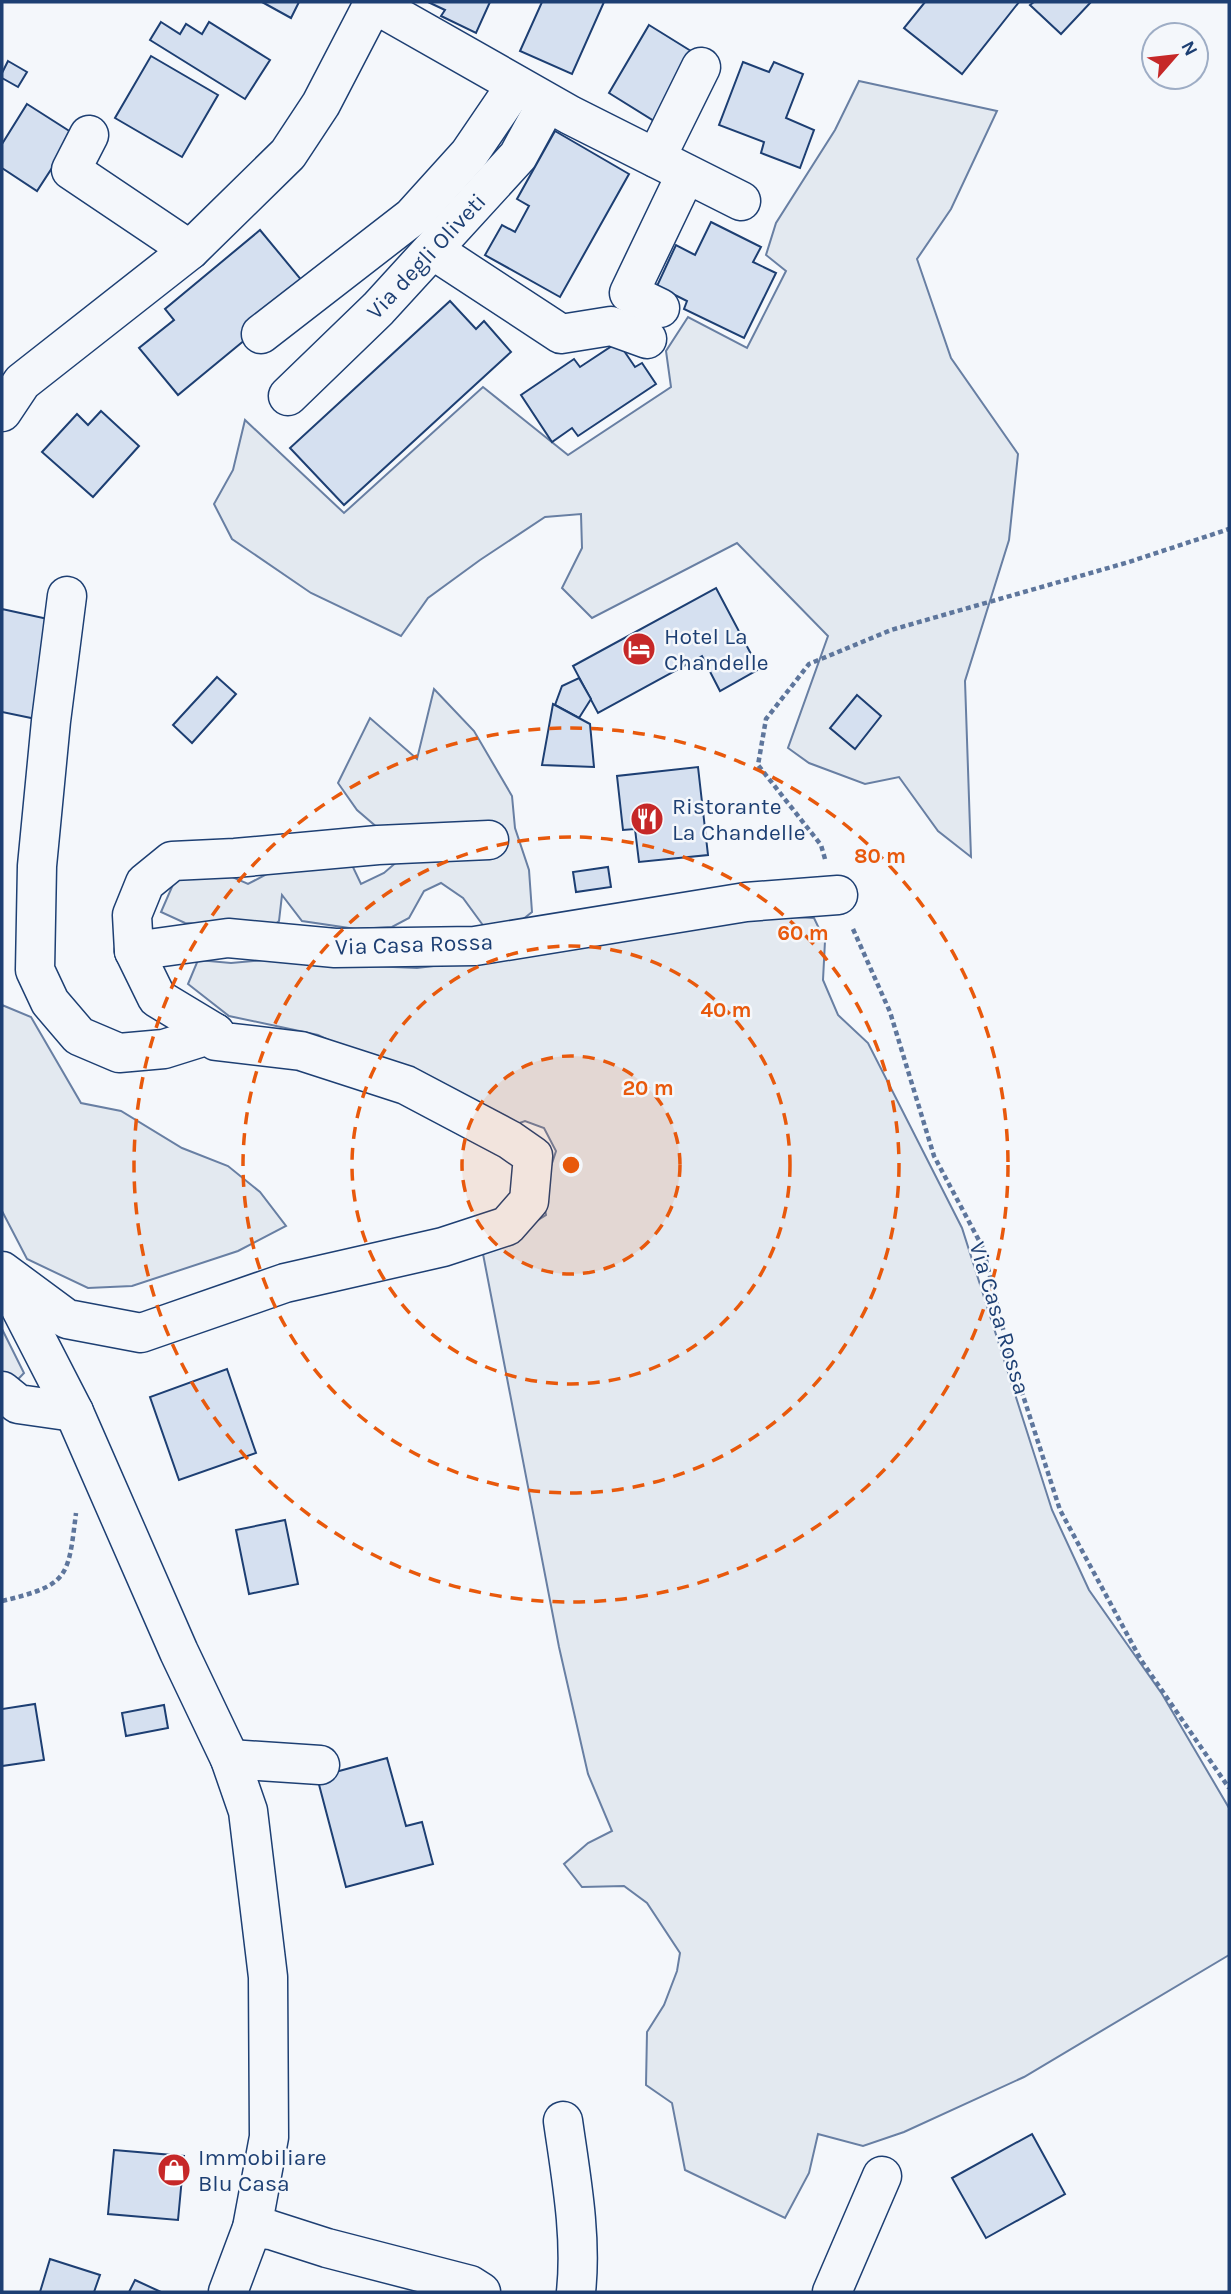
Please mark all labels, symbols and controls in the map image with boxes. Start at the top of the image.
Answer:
north arrow [1140,21,1210,91]
text: N [1176,37,1202,60]
street label: Via degli Oliveti [361,188,492,325]
place label: Hotel La Chandelle [664,623,769,676]
hotel icon: Hotel La Chandelle [620,630,658,668]
place label: Ristorante La Chandelle [672,793,806,846]
restaurant icon: Ristorante La Chandelle [628,800,666,838]
text: 80 m [854,844,906,868]
text: 60 m [777,921,829,945]
street label: Via Casa Rossa [334,928,494,961]
text: 40 m [700,998,752,1022]
text: 20 m [622,1076,674,1100]
centre of rings [559,1153,583,1177]
street label: Via Casa Rossa [963,1238,1036,1398]
place label: Immobiliare Blu Casa [198,2144,327,2197]
shop icon: Immobiliare Blu Casa [155,2151,193,2189]

